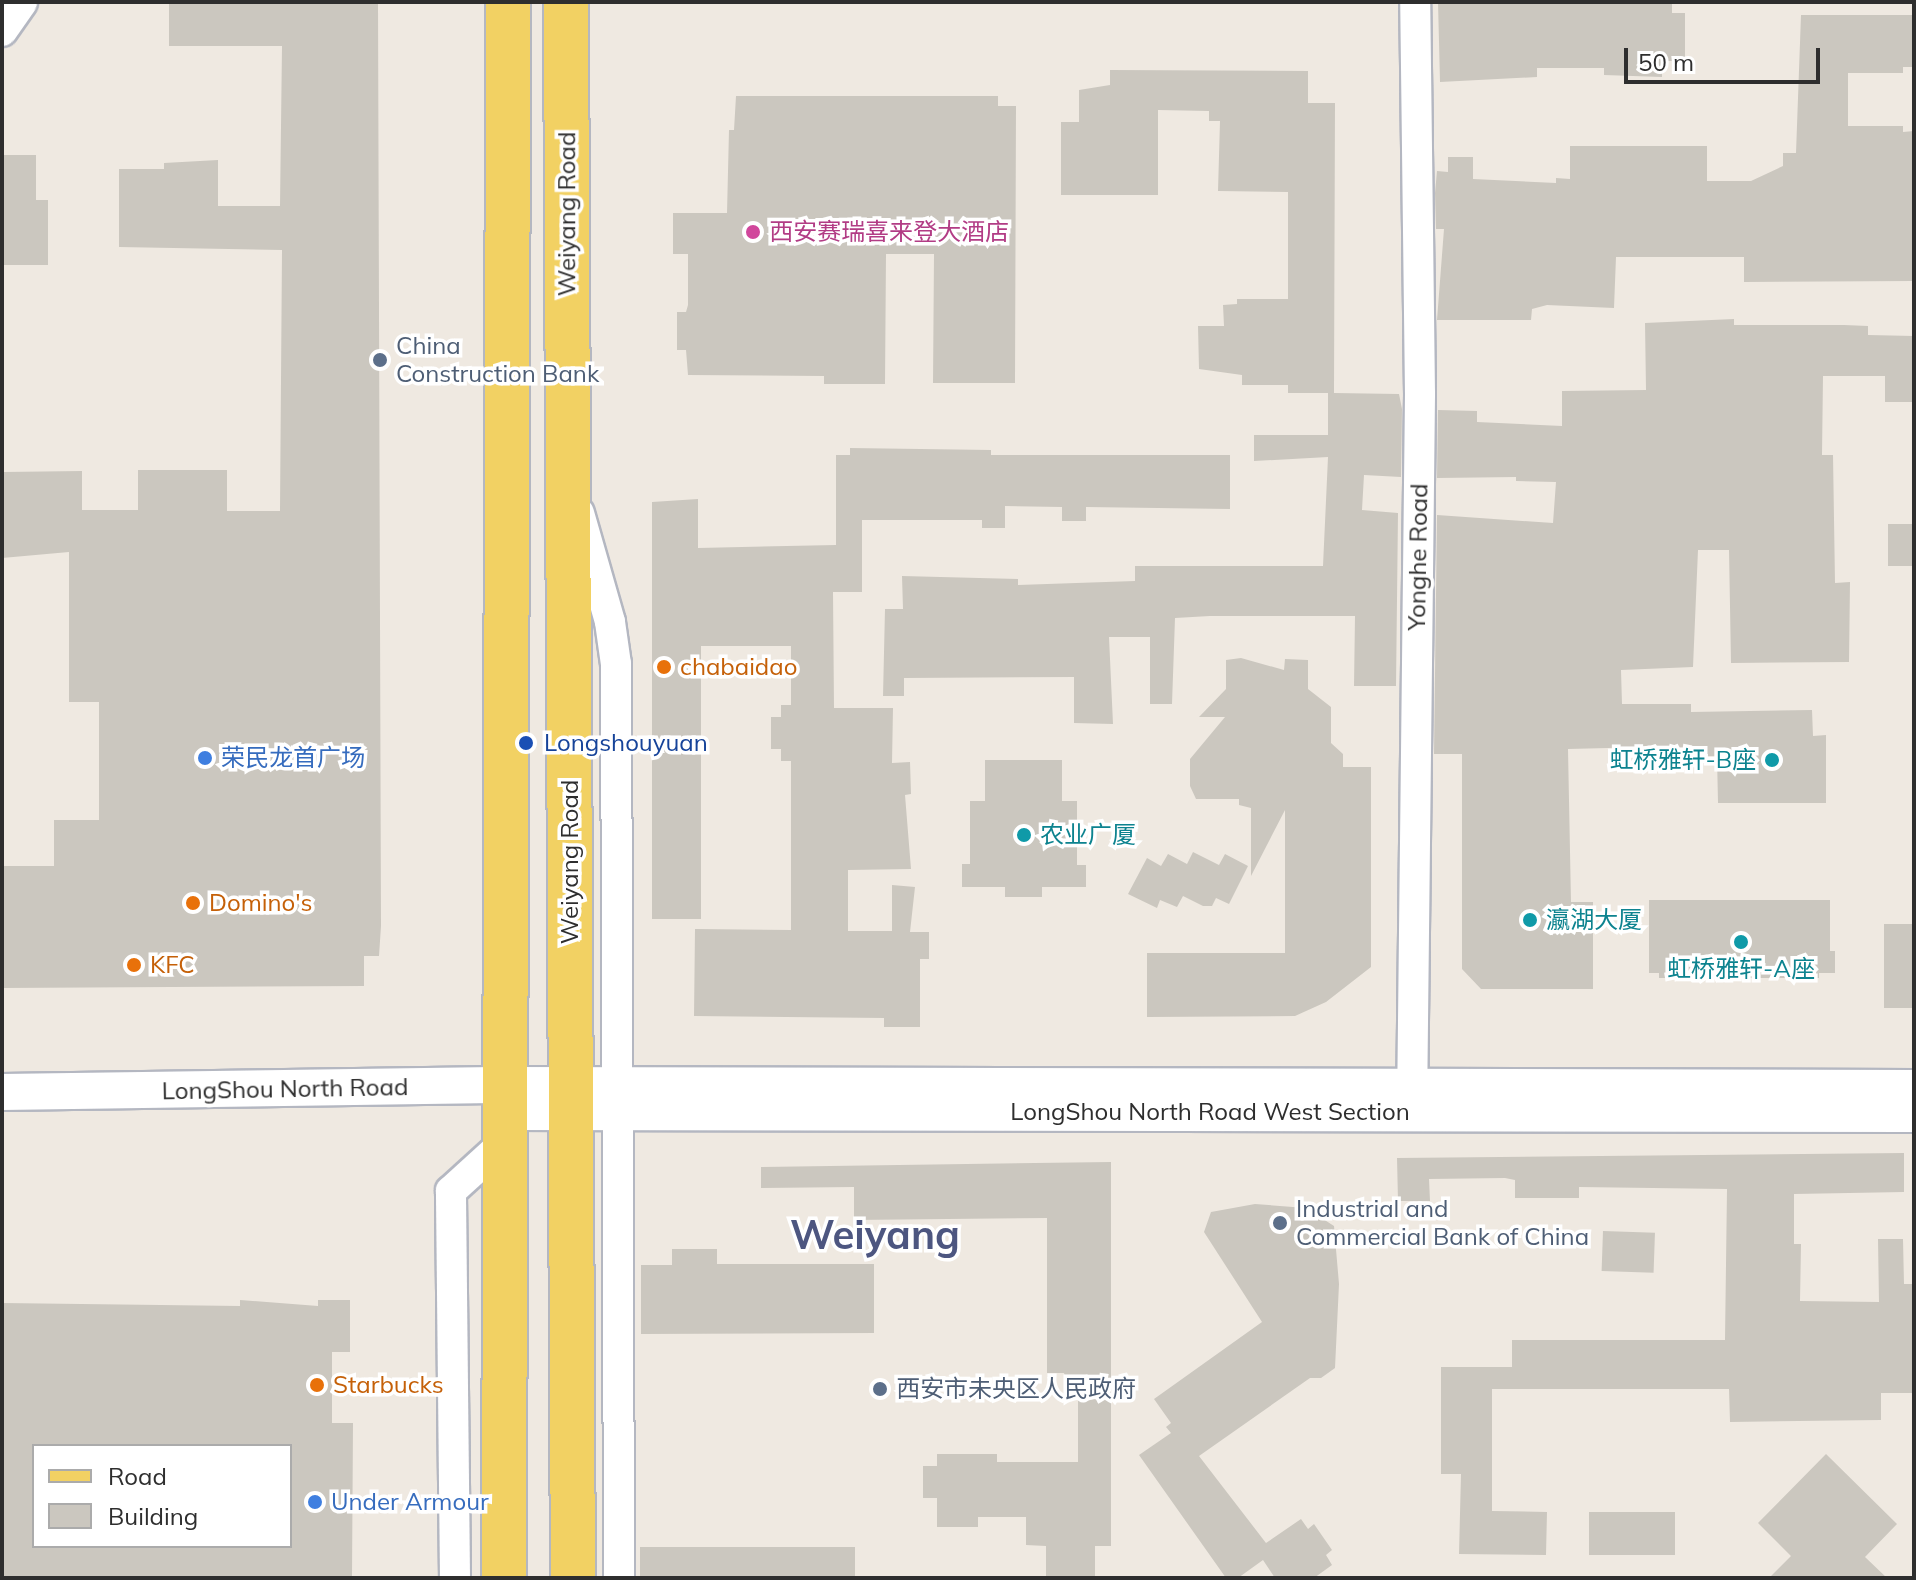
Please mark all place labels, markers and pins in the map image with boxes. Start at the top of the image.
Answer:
place label: 西安赛瑞喜来登大酒店 [769,218,1009,246]
marker: 西安赛瑞喜来登大酒店 [744,223,762,241]
place label: China Construction Bank [396,332,599,388]
marker: China Construction Bank [371,351,389,369]
place label: chabaidao [680,653,797,681]
marker: chabaidao [655,658,673,676]
place label: Longshouyuan [544,729,708,757]
marker: Longshouyuan [515,732,537,754]
place label: 荣民龙首广场 [221,744,365,772]
place label: 虹桥雅轩-B座 [1609,746,1756,774]
marker: 荣民龙首广场 [196,749,214,767]
marker: 虹桥雅轩-B座 [1763,751,1781,769]
place label: 农业广厦 [1040,821,1136,849]
marker: 农业广厦 [1015,826,1033,844]
place label: Domino's [209,889,312,917]
marker: Domino's [184,894,202,912]
place label: 瀛湖大厦 [1546,906,1642,934]
marker: 瀛湖大厦 [1521,911,1539,929]
marker: 虹桥雅轩-A座 [1732,933,1750,951]
place label: KFC [150,951,195,979]
place label: 虹桥雅轩-A座 [1667,955,1815,983]
marker: KFC [125,956,143,974]
place label: Industrial and Commercial Bank of China [1296,1195,1589,1251]
marker: Industrial and Commercial Bank of China [1271,1214,1289,1232]
place label: Starbucks [333,1371,444,1399]
place label: 西安市未央区人民政府 [896,1375,1136,1403]
marker: Starbucks [308,1376,326,1394]
marker: 西安市未央区人民政府 [871,1380,889,1398]
place label: Under Armour [331,1488,489,1516]
marker: Under Armour [306,1493,324,1511]

